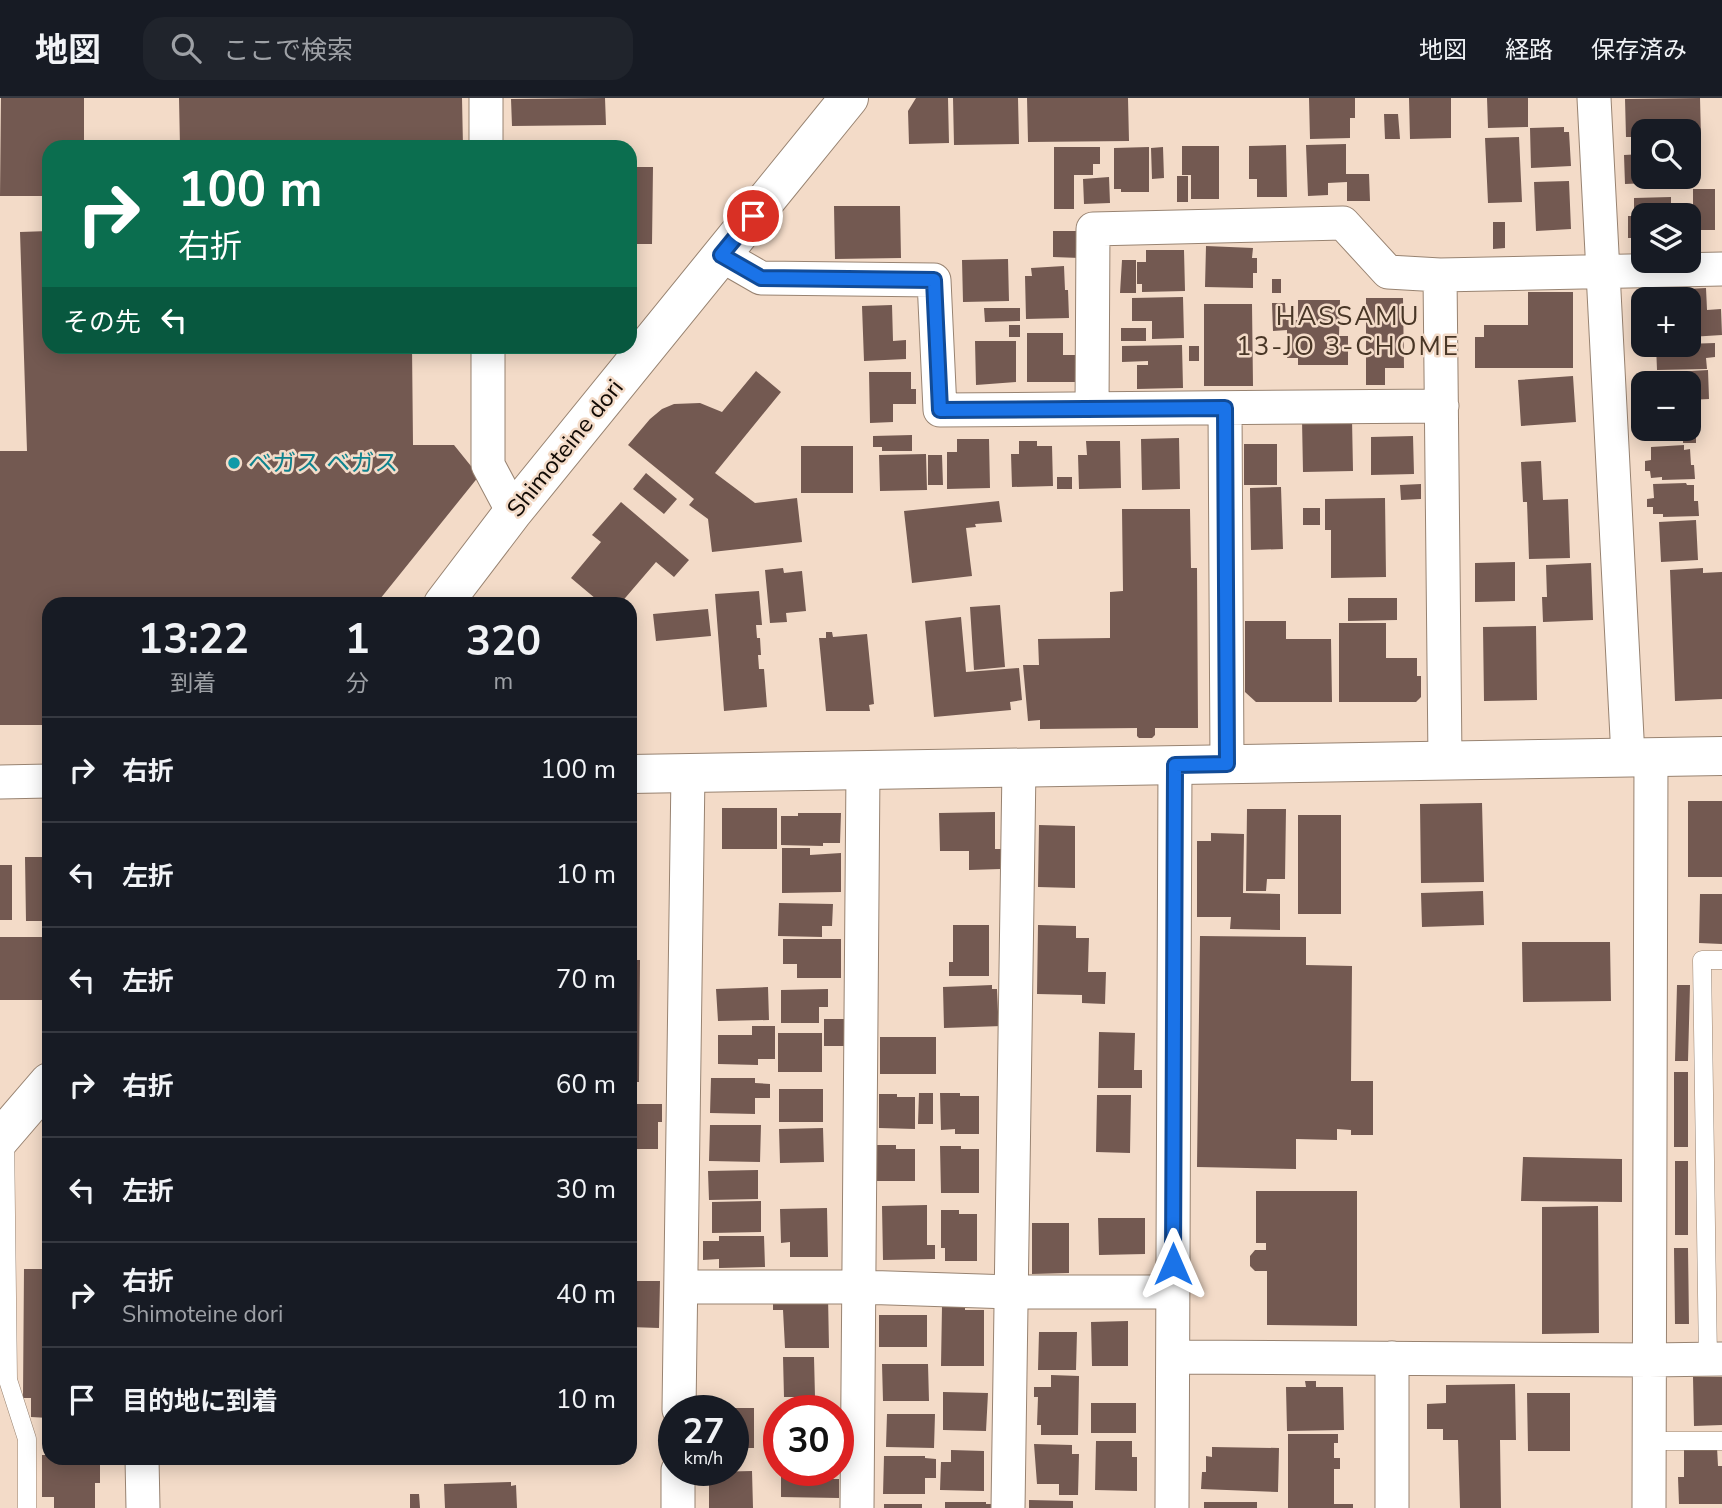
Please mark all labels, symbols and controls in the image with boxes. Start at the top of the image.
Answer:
search box [143,17,633,80]
text: 地図 [35,28,101,73]
icon: search [167,29,205,67]
text: ここで検索 [223,33,353,68]
text: 地図 [1419,34,1467,66]
text: 経路 [1505,34,1553,66]
text: 保存済み [1591,34,1687,66]
map controls [1631,119,1701,441]
button: search [1631,119,1701,189]
text: 100 m [178,156,322,223]
icon: right [63,168,154,259]
pin [723,186,783,246]
icon: arrive [734,197,772,235]
button: layers [1631,203,1701,273]
text: 右折 [178,225,242,268]
button: + [1631,287,1701,357]
district label: HASSAMU 13-JO 3-CHOME [1236,299,1460,364]
icon: left [155,301,193,339]
text: その先 [63,305,141,340]
button: − [1631,371,1701,441]
street label: Shimoteine dori [500,372,630,524]
place label: ベガス ベガス [248,447,398,479]
marker: ベガス ベガス [226,455,242,471]
text: 13:22 [138,611,249,668]
text: 1 [345,611,370,668]
text: 320 [466,613,541,670]
text: m [494,666,513,697]
text: 到着 [170,668,216,699]
text: 分 [346,668,369,699]
icon: right [63,751,101,789]
text: 100 m [540,752,616,787]
text: 右折 [122,754,174,789]
icon: left [63,856,101,894]
text: 10 m [556,857,616,892]
text: 左折 [122,859,174,894]
icon: left [63,961,101,999]
text: 70 m [556,962,616,997]
text: 左折 [122,964,174,999]
icon: right [63,1066,101,1104]
text: 60 m [556,1067,616,1102]
text: 右折 [122,1069,174,1104]
icon: left [63,1171,101,1209]
text: 30 m [556,1172,616,1207]
text: 左折 [122,1174,174,1209]
position arrow [1136,1227,1210,1301]
text: 右折 [122,1264,174,1299]
icon: right [63,1276,101,1314]
text: 40 m [556,1277,616,1312]
text: Shimoteine dori [122,1299,283,1330]
icon: arrive [63,1381,101,1419]
text: 10 m [556,1382,616,1417]
text: 目的地に到着 [122,1384,278,1419]
speed limit sign: 30 [763,1395,854,1486]
text: 27 [682,1408,725,1455]
text: km/h [684,1446,723,1470]

